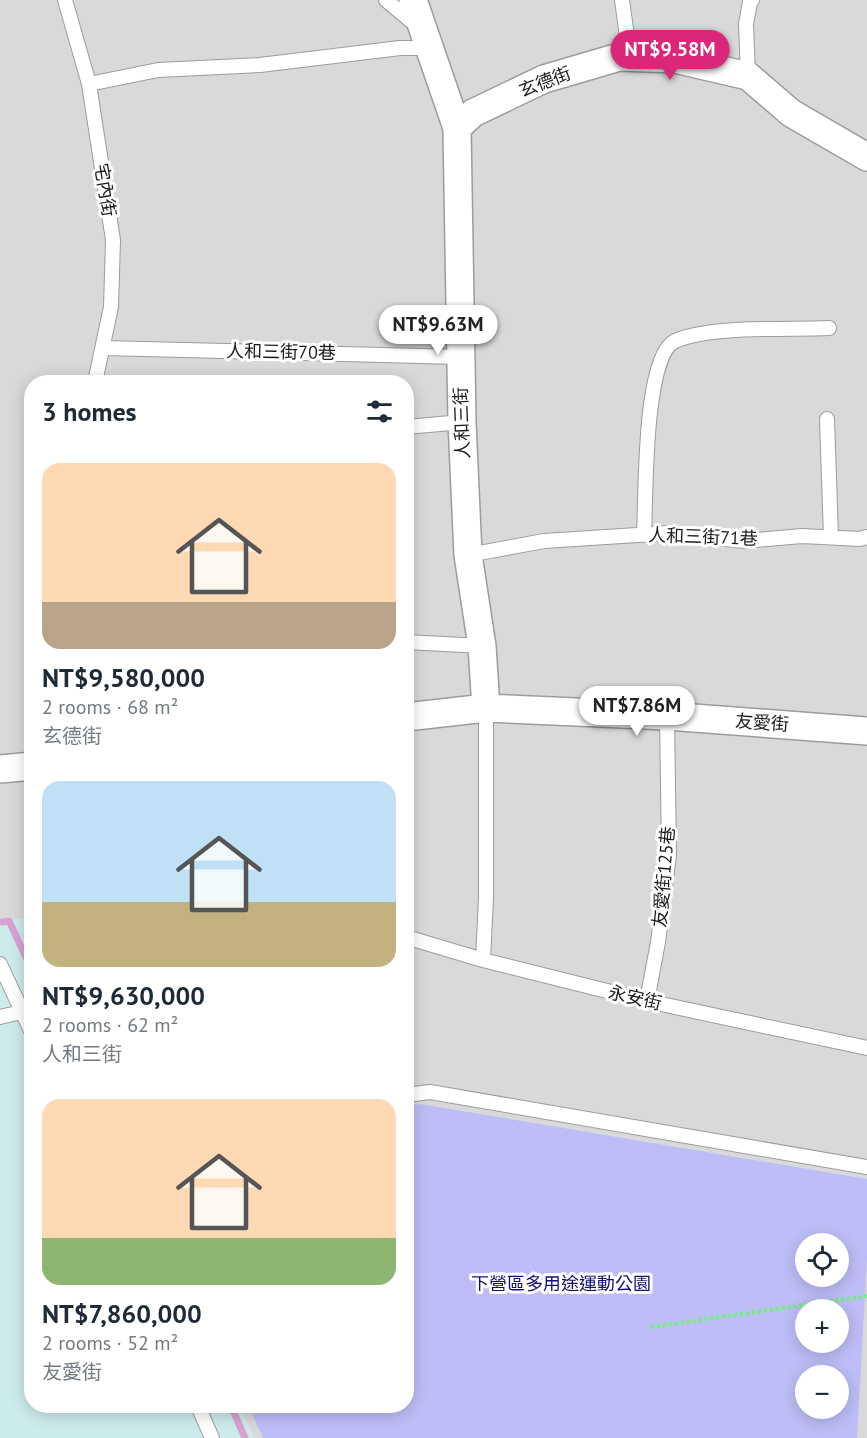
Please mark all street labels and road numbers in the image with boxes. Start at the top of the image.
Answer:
street label: 玄德街 [515,61,574,102]
street label: 宅內街 [90,161,121,218]
street label: 人和三街70巷 [226,339,336,364]
street label: 人和三街 [449,387,474,459]
street label: 人和三街71巷 [648,523,758,550]
street label: 友愛街 [734,709,790,736]
street label: 友愛街125巷 [648,825,679,928]
street label: 永安街 [606,980,664,1015]

